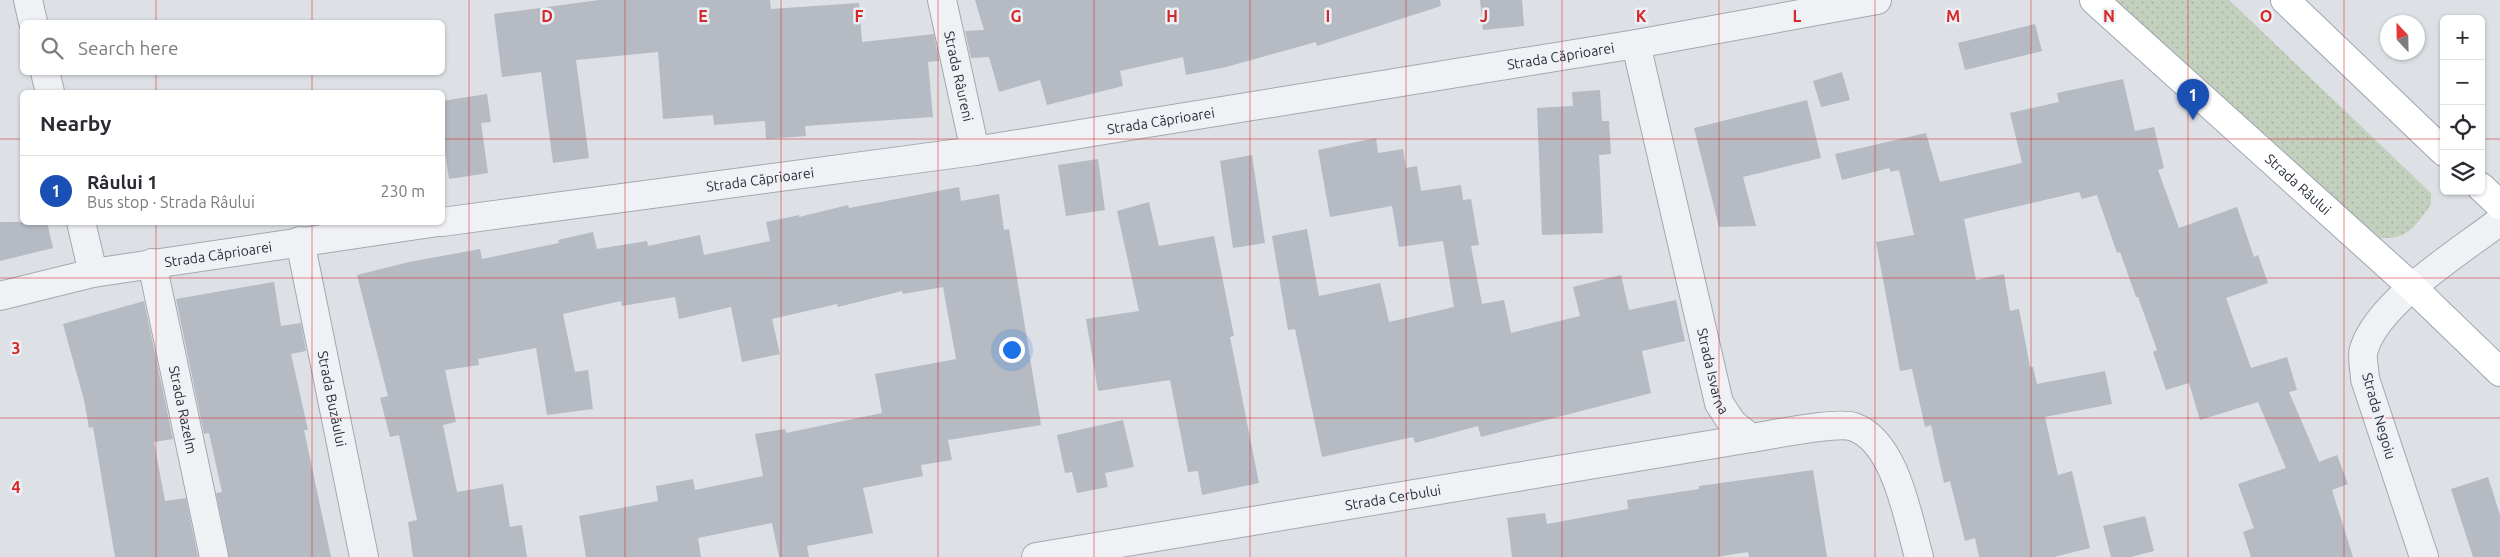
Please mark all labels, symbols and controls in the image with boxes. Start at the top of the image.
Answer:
text: D [541,7,553,25]
text: E [698,7,708,25]
text: F [855,7,864,25]
text: G [1010,7,1022,25]
text: H [1166,7,1178,25]
text: I [1326,7,1330,25]
text: J [1480,7,1488,25]
text: K [1636,7,1647,25]
text: L [1793,7,1802,25]
text: M [1946,7,1960,25]
text: N [2103,7,2115,25]
text: O [2260,7,2272,25]
north arrow [2380,15,2425,60]
map controls [2440,15,2485,195]
button: + [2440,15,2485,60]
search box [20,20,445,75]
street label: Strada Râureni [941,29,976,123]
icon: search [38,34,66,62]
text: Search here [78,37,178,59]
street label: Strada Căprioarei [1506,40,1616,73]
button: − [2440,60,2485,105]
pin: 1 [2177,79,2209,120]
street label: Strada Căprioarei [1106,104,1216,137]
button: locate [2440,105,2485,150]
text: Nearby [40,111,111,135]
button: layers [2440,150,2485,195]
street label: Strada Râului [2262,151,2334,218]
street label: Strada Căprioarei [705,165,815,195]
text: Râului 1 [87,171,158,193]
text: 1 [51,182,61,200]
text: 230 m [380,182,425,200]
text: Bus stop · Strada Râului [87,193,255,211]
street label: Strada Căprioarei [163,239,273,270]
street label: Strada Isvarna [1694,327,1732,417]
your location [999,337,1025,363]
text: 3 [11,339,21,357]
street label: Strada Buzăului [314,349,349,448]
street label: Strada Razelm [166,364,200,455]
street label: Strada Negoiu [2359,371,2399,461]
text: 4 [11,478,21,496]
street label: Strada Cerbului [1344,482,1442,513]

